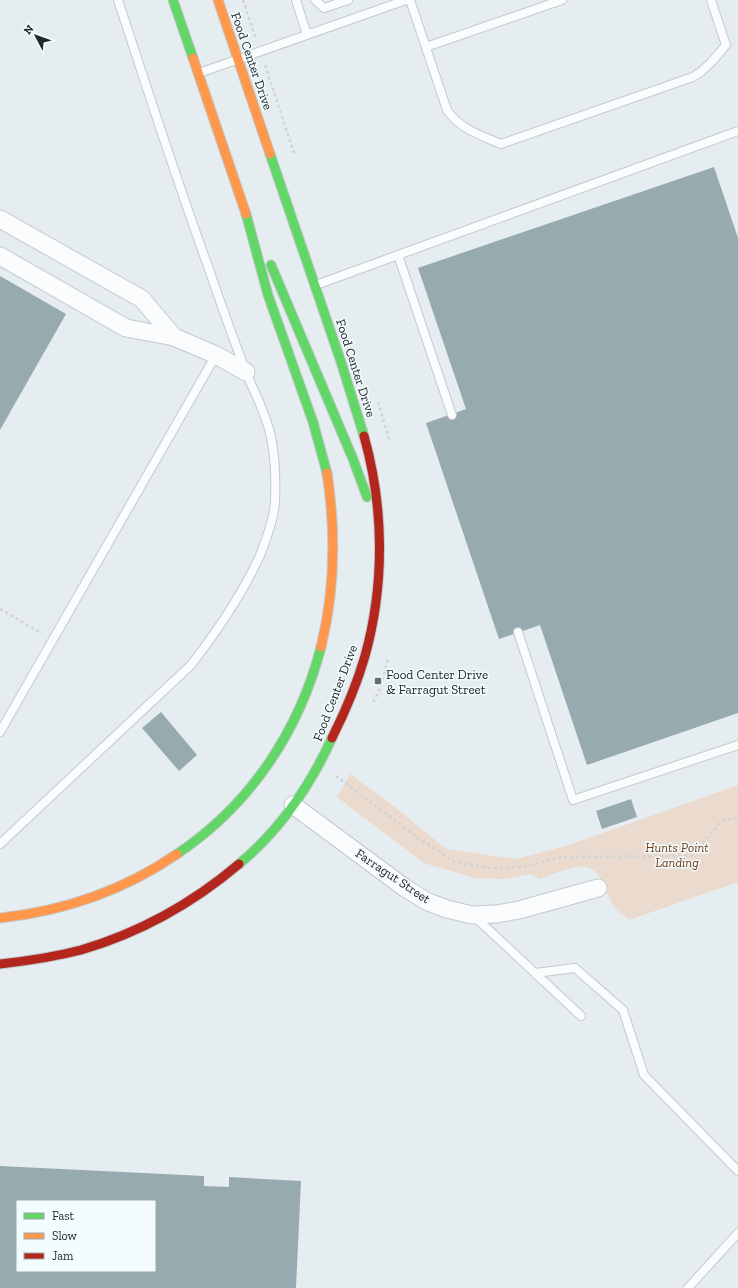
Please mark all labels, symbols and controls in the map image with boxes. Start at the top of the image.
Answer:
street label: Food Center Drive [228,10,276,112]
north arrow [16,16,56,56]
text: N [21,22,37,37]
street label: Food Center Drive [333,317,379,419]
street label: Food Center Drive [310,643,360,743]
place label: Food Center Drive & Farragut Street [386,667,488,697]
marker: Food Center Drive & Farragut Street [373,676,383,686]
park label: Hunts Point Landing [645,840,709,870]
street label: Farragut Street [353,845,433,907]
legend [16,1200,156,1272]
text: Fast [52,1209,75,1223]
text: Slow [52,1229,78,1243]
text: Jam [52,1249,74,1263]

